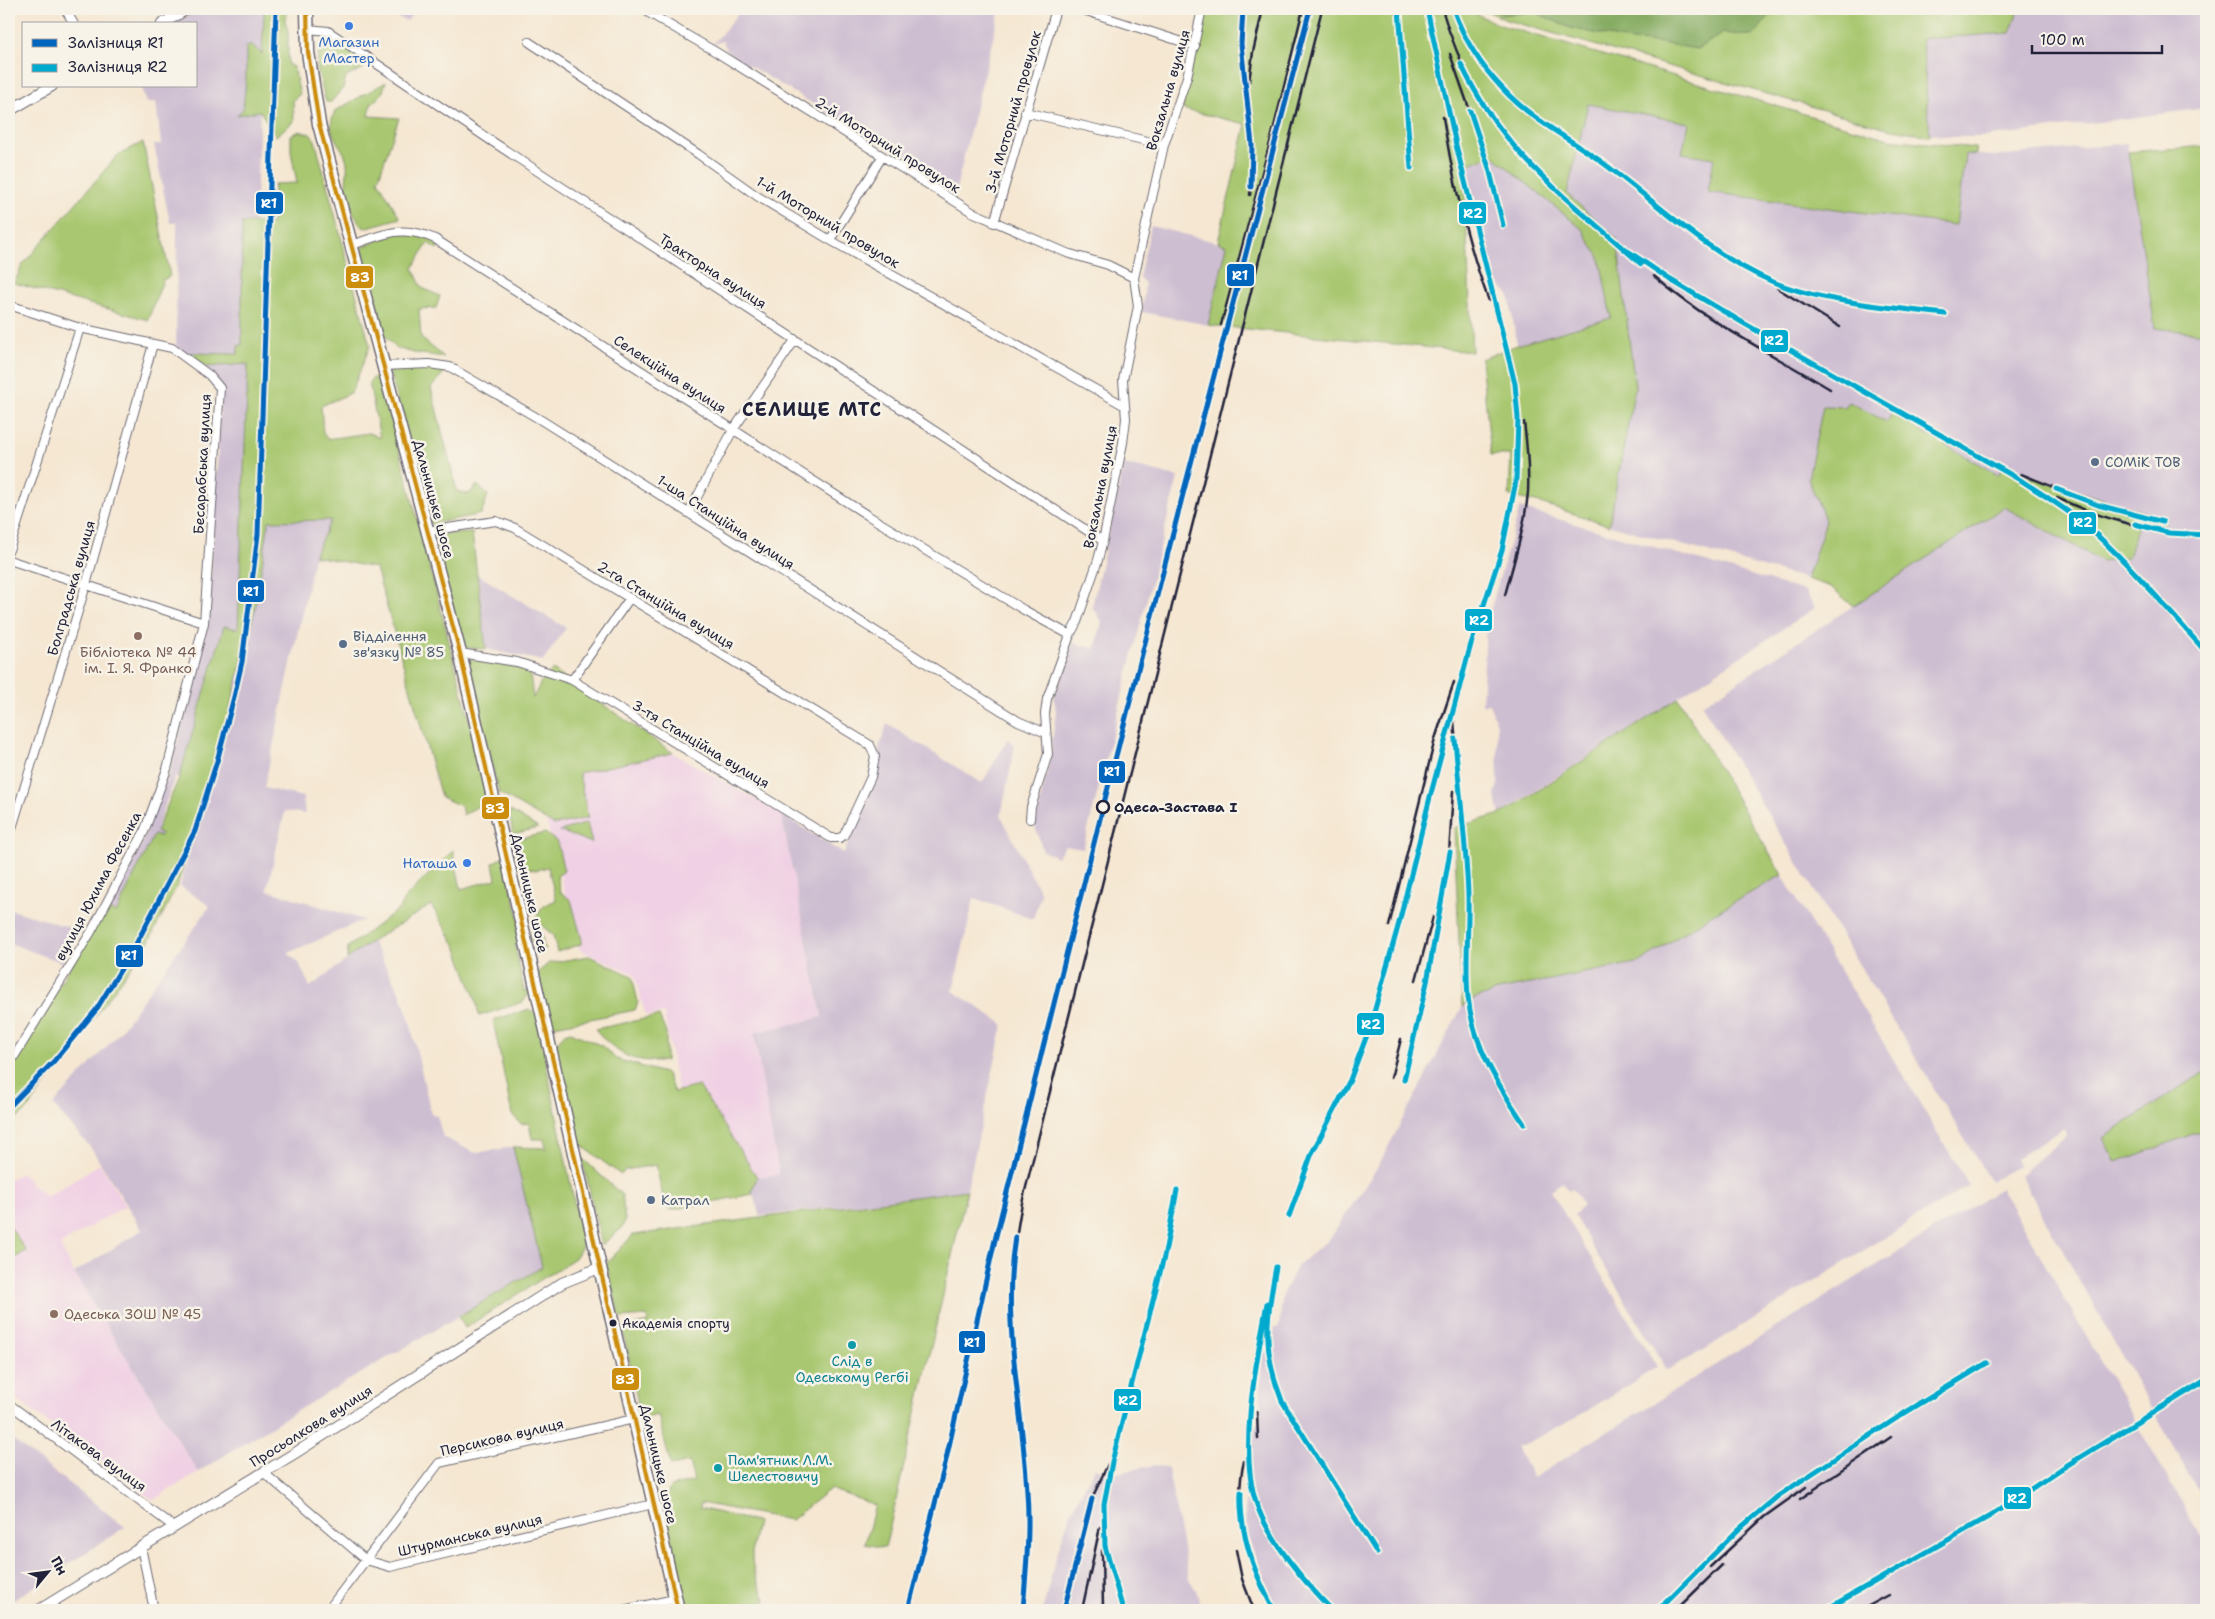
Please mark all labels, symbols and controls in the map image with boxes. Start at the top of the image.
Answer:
marker: Магазин Мастер [343,20,355,32]
legend [22,22,198,88]
scale bar [2032,22,2162,54]
street label: Вокзальна вулиця [1142,27,1194,153]
street label: 3-й Моторний провулок [981,28,1045,196]
text: 100 m [2040,30,2085,50]
text: Залізниця R1 [68,33,164,53]
place label: Магазин Мастер [319,33,379,67]
text: Залізниця R2 [68,57,168,77]
street label: 2-й Моторний провулок [812,93,964,197]
street label: 1-й Моторний провулок [753,172,904,272]
line badge: R1 [255,191,284,215]
text: R1 [261,194,277,212]
line badge: R2 [1458,201,1487,225]
text: R2 [1463,204,1483,222]
street label: Тракторна вулиця [656,229,770,313]
line badge: R1 [1226,263,1255,287]
line badge: 83 [345,265,374,289]
text: R1 [1232,266,1248,284]
text: 83 [350,268,370,286]
line badge: R2 [1760,329,1789,353]
street label: Селекційна вулиця [610,331,730,417]
text: R2 [1764,331,1784,349]
street label: Бесарабська вулиця [189,393,215,535]
district label: CЕЛИЩЕ МТС [742,397,882,422]
street label: Вокзальна вулиця [1079,424,1121,550]
street label: Дальницьке шосе [409,438,459,561]
place label: СОМіК ТОВ [2105,453,2181,471]
marker: СОМіК ТОВ [2089,456,2101,468]
street label: 1-ша Станційна вулиця [654,471,798,573]
line badge: R2 [2068,511,2097,535]
text: R2 [2073,513,2093,531]
street label: Болградська вулиця [43,518,99,658]
street label: 2-га Станційна вулиця [594,557,738,653]
line badge: R1 [237,579,265,603]
text: R1 [243,582,259,600]
line badge: R2 [1464,608,1493,632]
text: R2 [1469,611,1489,629]
place label: Відділення зв'язку № 85 [353,627,444,661]
marker: Бібліотека № 44 ім. І. Я. Франко [132,630,144,642]
marker: Відділення зв'язку № 85 [337,638,349,650]
place label: Бібліотека № 44 ім. І. Я. Франко [79,643,197,677]
street label: 3-тя Станційна вулиця [629,696,773,792]
line badge: R1 [1098,760,1126,784]
text: R1 [1104,762,1120,780]
line badge: 83 [481,796,510,820]
place label: Одеса-Застава I [1114,798,1237,816]
text: 83 [485,799,505,817]
marker: Одеса-Застава I [1096,800,1110,814]
street label: вулиця Юхима Фесенка [51,808,145,964]
street label: Дальницьке шосе [507,831,553,955]
place label: Наташа [403,854,457,872]
marker: Наташа [461,857,473,869]
line badge: R1 [115,944,144,968]
text: R1 [121,946,137,964]
line badge: R2 [1356,1012,1385,1036]
text: R2 [1361,1015,1381,1033]
place label: Катрал [661,1191,710,1209]
marker: Катрал [645,1194,657,1206]
place label: Одеська ЗОШ № 45 [64,1305,201,1323]
marker: Одеська ЗОШ № 45 [48,1308,60,1320]
place label: Академія спорту [622,1315,730,1332]
marker: Академія спорту [608,1318,618,1328]
line badge: R1 [958,1330,986,1354]
text: R1 [964,1333,980,1351]
marker: Слід в Одеському Регбі [846,1339,858,1351]
place label: Слід в Одеському Регбі [795,1352,909,1386]
line badge: 83 [611,1367,640,1391]
text: 83 [615,1370,635,1388]
street label: Просьолкова вулиця [246,1381,376,1471]
line badge: R2 [1113,1388,1142,1412]
text: R2 [1118,1391,1138,1409]
street label: Дальницьке шосе [636,1402,682,1526]
street label: Літакова вулиця [48,1414,150,1496]
street label: Персикова вулиця [439,1414,565,1460]
place label: Пам'ятник Л.М. Шелестовичу [728,1451,832,1485]
marker: Пам'ятник Л.М. Шелестовичу [712,1462,724,1474]
line badge: R2 [2003,1486,2032,1510]
text: R2 [2007,1489,2027,1507]
street label: Штурманська вулиця [396,1510,544,1560]
north arrow [22,1546,72,1596]
text: Пн [47,1553,72,1578]

